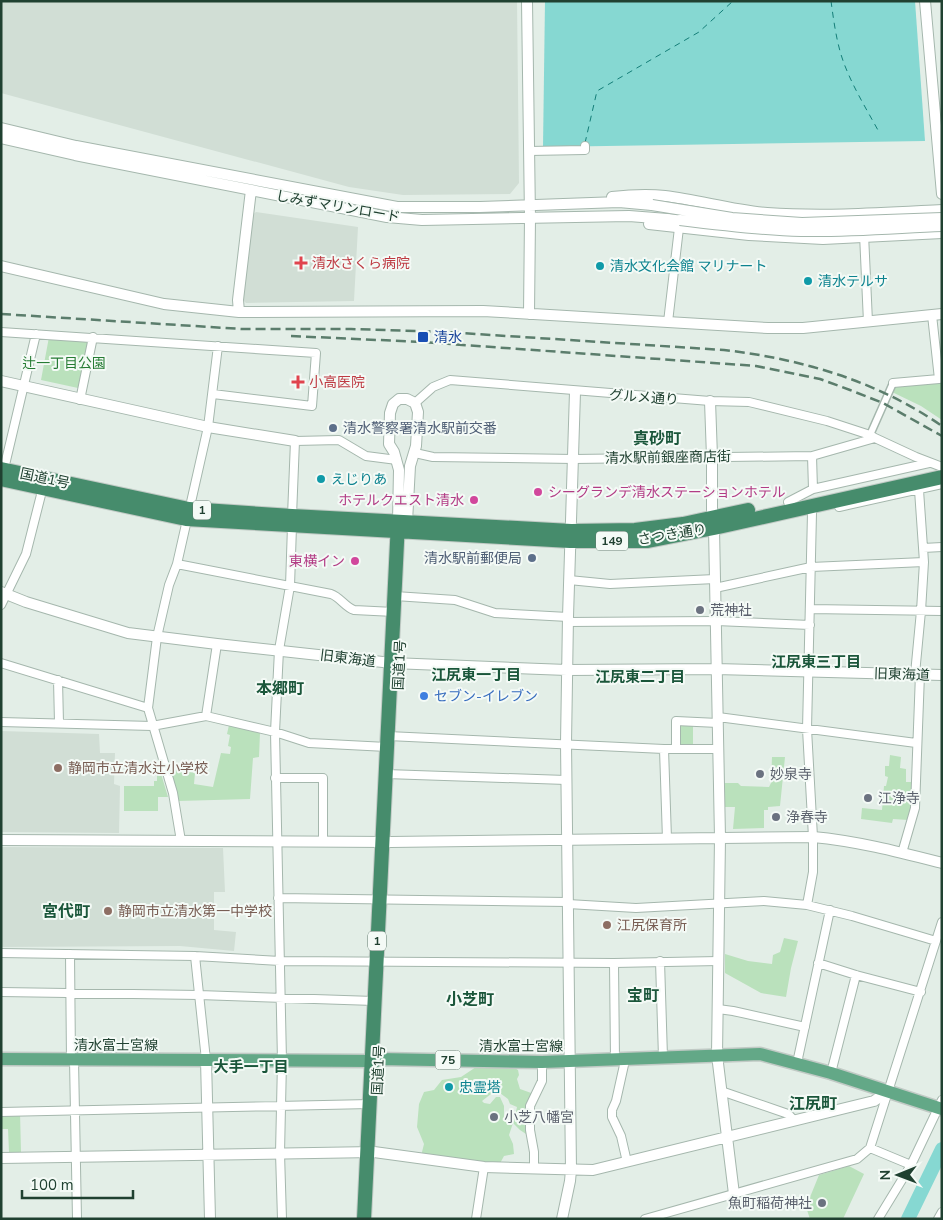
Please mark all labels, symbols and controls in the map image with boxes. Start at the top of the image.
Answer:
street label: しみずマリンロード [274,186,402,227]
place label: 清水さくら病院 [312,254,410,273]
marker: 清水さくら病院 [294,256,308,270]
place label: 清水文化会館 マリナート [610,257,768,276]
marker: 清水文化会館 マリナート [594,260,606,272]
place label: 清水テルサ [818,272,888,291]
marker: 清水テルサ [802,275,814,287]
place label: 清水 [434,328,462,347]
marker: 清水 [416,330,430,344]
park label: 辻一丁目公園 [22,354,106,373]
place label: 小高医院 [309,373,365,392]
marker: 小高医院 [291,375,305,389]
street label: グルメ通り [608,386,680,409]
place label: 清水警察署清水駅前交番 [343,419,497,438]
marker: 清水警察署清水駅前交番 [327,422,339,434]
district label: 真砂町 [633,428,681,450]
street label: 清水駅前銀座商店街 [605,447,731,468]
street label: 国道1号 [18,464,72,493]
place label: えじりあ [331,470,387,489]
marker: えじりあ [315,473,327,485]
place label: シーグランデ清水ステーションホテル [548,483,786,502]
marker: シーグランデ清水ステーションホテル [532,486,544,498]
place label: ホテルクエスト清水 [338,491,464,510]
marker: ホテルクエスト清水 [468,494,480,506]
road number: 1 [193,500,211,520]
street label: さつき通り [636,520,708,549]
road number: 149 [596,532,628,550]
place label: 清水駅前郵便局 [424,549,522,568]
place label: 東横イン [289,552,345,571]
marker: 清水駅前郵便局 [526,552,538,564]
marker: 東横イン [349,555,361,567]
place label: 荒神社 [710,601,752,620]
marker: 荒神社 [694,604,706,616]
street label: 国道1号 [389,639,410,691]
street label: 旧東海道 [319,646,377,671]
district label: 江尻東三丁目 [771,652,861,672]
street label: 旧東海道 [874,664,930,685]
district label: 江尻東一丁目 [431,665,521,685]
district label: 江尻東二丁目 [595,667,685,687]
district label: 本郷町 [256,678,304,700]
place label: セブン-イレブン [434,687,538,706]
marker: セブン-イレブン [418,690,430,702]
place label: 静岡市立清水辻小学校 [68,759,208,778]
marker: 静岡市立清水辻小学校 [52,762,64,774]
place label: 妙泉寺 [770,765,812,784]
marker: 妙泉寺 [754,768,766,780]
place label: 江浄寺 [878,789,920,808]
marker: 江浄寺 [862,792,874,804]
place label: 浄春寺 [786,808,828,827]
marker: 浄春寺 [770,811,782,823]
district label: 宮代町 [42,901,90,923]
place label: 静岡市立清水第一中学校 [118,902,272,921]
marker: 静岡市立清水第一中学校 [102,905,114,917]
place label: 江尻保育所 [617,916,687,935]
marker: 江尻保育所 [601,919,613,931]
road number: 1 [368,931,386,950]
district label: 宝町 [627,985,659,1007]
district label: 小芝町 [446,989,494,1011]
street label: 清水富士宮線 [74,1036,158,1055]
street label: 清水富士宮線 [479,1037,563,1056]
street label: 国道1号 [368,1044,389,1096]
road number: 75 [436,1050,460,1070]
district label: 大手一丁目 [213,1057,289,1077]
place label: 忠霊塔 [459,1078,501,1097]
marker: 忠霊塔 [443,1081,455,1093]
district label: 江尻町 [789,1093,837,1115]
place label: 小芝八幡宮 [504,1108,574,1127]
marker: 小芝八幡宮 [488,1111,500,1123]
north arrow [873,1150,923,1200]
scale bar [22,1168,134,1200]
text: N [876,1170,895,1181]
text: 100 m [30,1175,74,1195]
place label: 魚町稲荷神社 [728,1194,812,1213]
marker: 魚町稲荷神社 [816,1197,828,1209]

